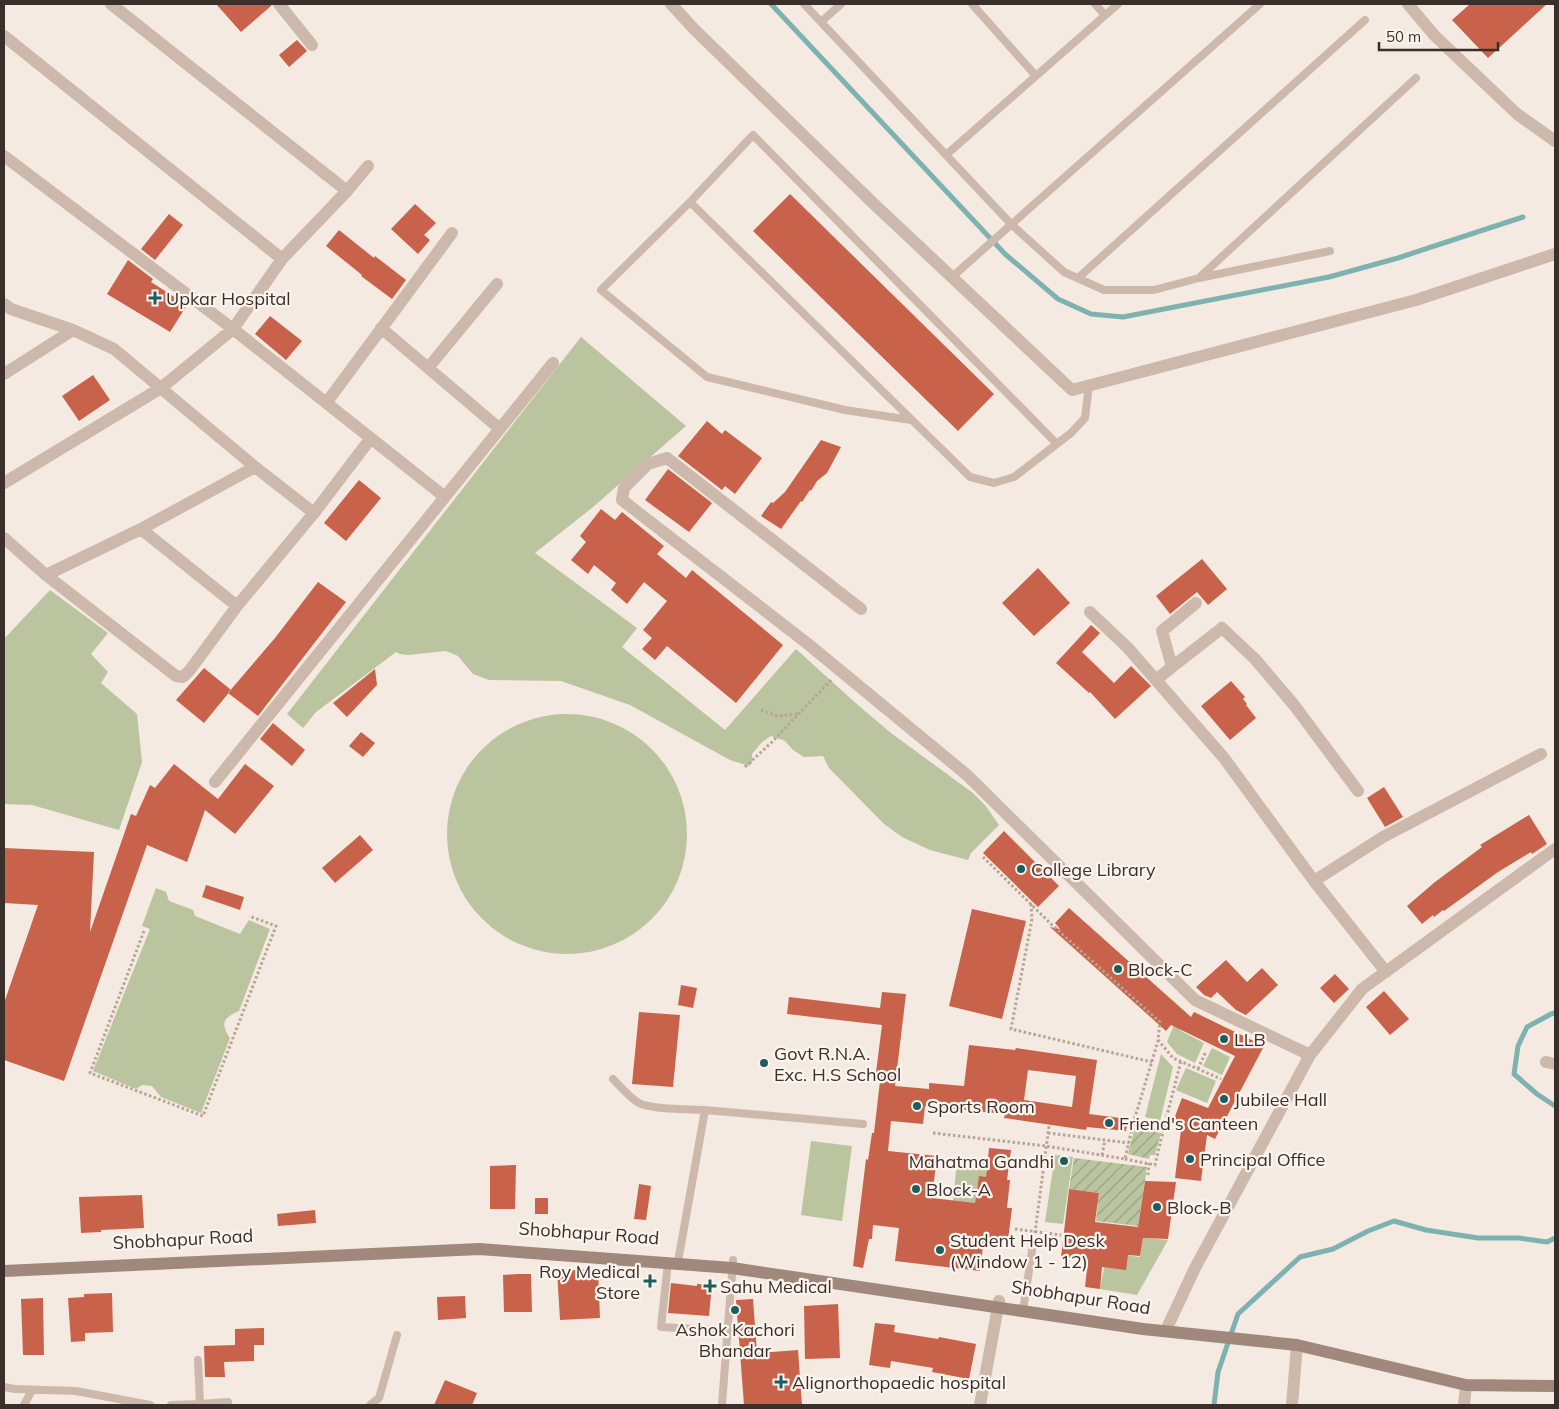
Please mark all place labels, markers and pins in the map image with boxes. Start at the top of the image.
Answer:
place label: Upkar Hospital [166,287,291,310]
marker: Upkar Hospital [148,291,162,305]
place label: College Library [1031,858,1156,881]
marker: College Library [1015,863,1027,875]
place label: Block-C [1128,958,1192,981]
marker: Block-C [1112,963,1124,975]
place label: LLB [1234,1028,1266,1051]
marker: LLB [1218,1033,1230,1045]
place label: Govt R.N.A. Exc. H.S School [774,1042,901,1086]
marker: Govt R.N.A. Exc. H.S School [758,1057,770,1069]
place label: Jubilee Hall [1234,1088,1327,1111]
marker: Jubilee Hall [1218,1093,1230,1105]
place label: Sports Room [927,1095,1035,1118]
marker: Sports Room [911,1100,923,1112]
place label: Friend's Canteen [1119,1112,1258,1135]
marker: Friend's Canteen [1103,1117,1115,1129]
place label: Principal Office [1200,1148,1325,1171]
place label: Mahatma Gandhi [909,1150,1054,1173]
marker: Principal Office [1184,1153,1196,1165]
marker: Mahatma Gandhi [1058,1155,1070,1167]
place label: Block-A [926,1178,991,1201]
marker: Block-A [910,1183,922,1195]
place label: Block-B [1167,1196,1231,1219]
marker: Block-B [1151,1201,1163,1213]
place label: Student Help Desk (Window 1 - 12) [950,1229,1106,1273]
marker: Student Help Desk (Window 1 - 12) [934,1244,946,1256]
place label: Roy Medical Store [539,1260,640,1304]
marker: Roy Medical Store [644,1275,656,1287]
place label: Sahu Medical [720,1275,832,1298]
marker: Sahu Medical [704,1280,716,1292]
marker: Ashok Kachori Bhandar [729,1304,741,1316]
place label: Ashok Kachori Bhandar [675,1318,795,1362]
place label: Alignorthopaedic hospital [792,1371,1006,1394]
marker: Alignorthopaedic hospital [774,1375,788,1389]

